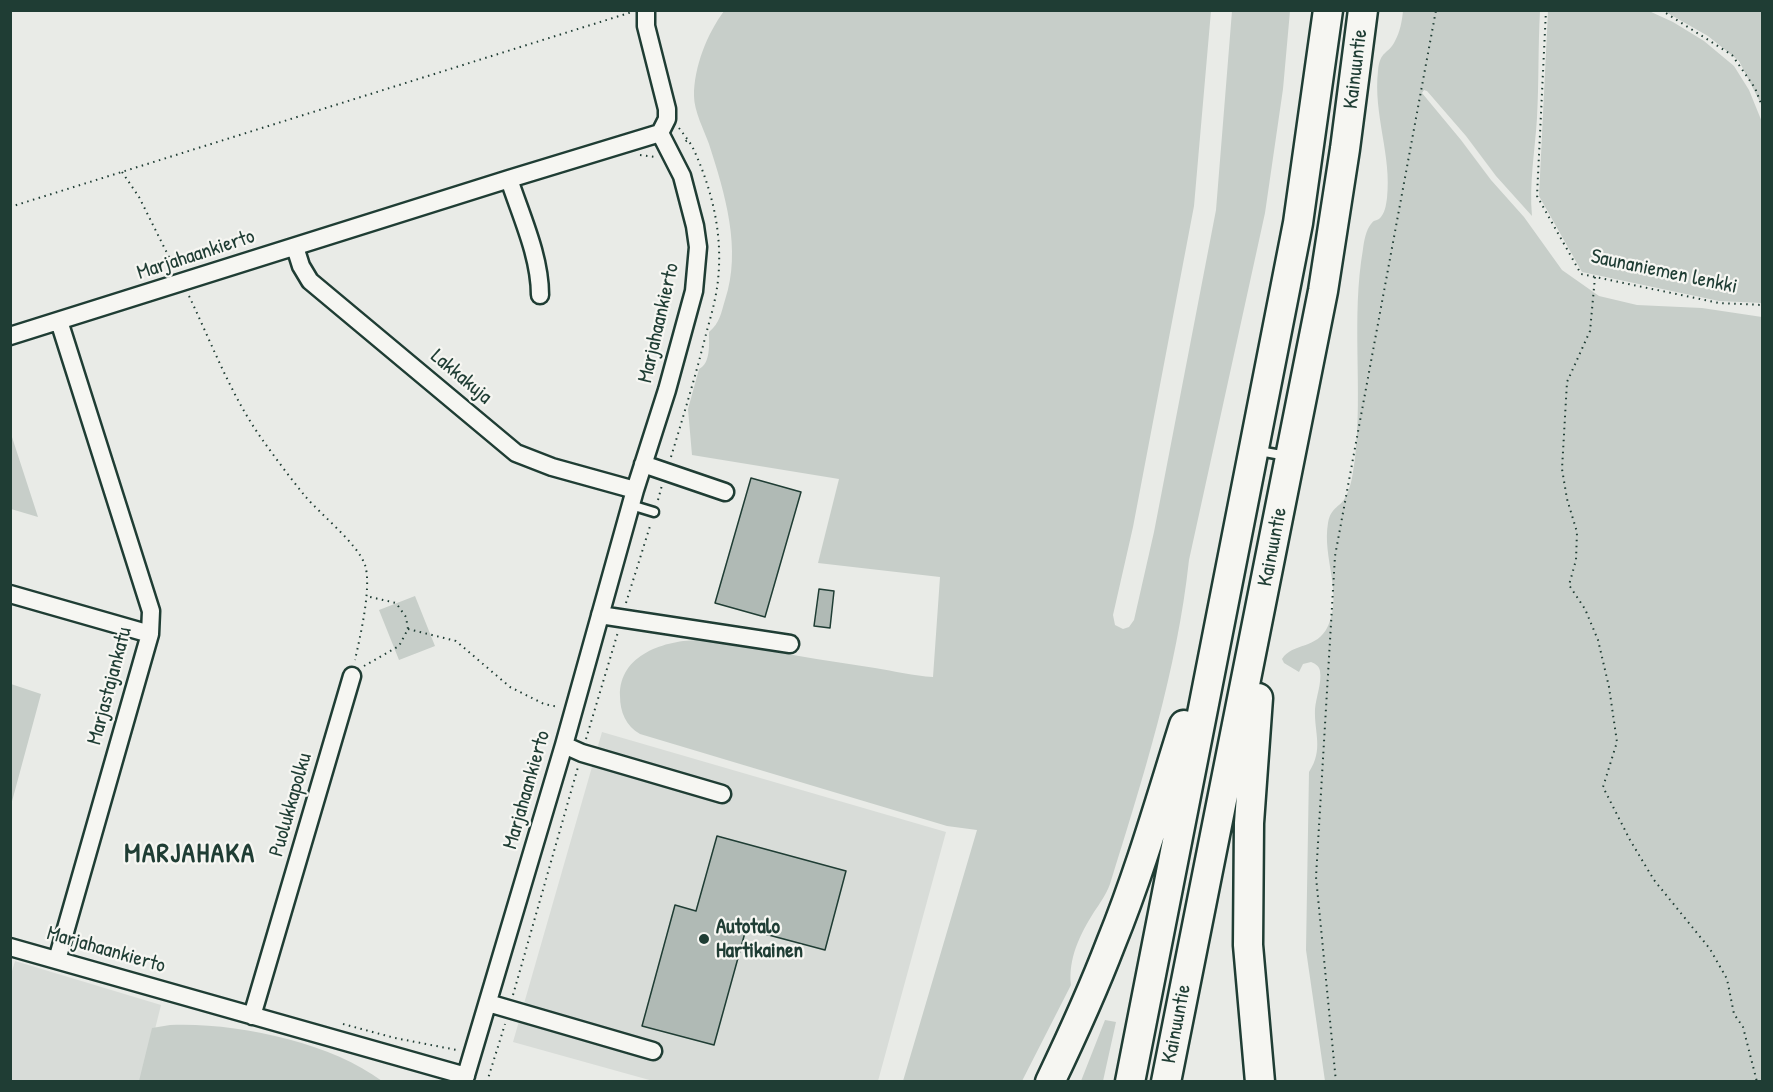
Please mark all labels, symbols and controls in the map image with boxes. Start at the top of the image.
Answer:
street label: Kainuuntie [1339,28,1373,110]
street label: Marjahaankierto [134,224,258,286]
street label: Saunaniemen lenkki [1588,244,1740,300]
street label: Marjahaankierto [633,261,685,385]
street label: Lakkakuja [425,344,497,410]
street label: Kainuuntie [1253,505,1293,589]
street label: Marjastajankatu [82,624,138,748]
street label: Marjahaankierto [498,728,556,852]
street label: Puolukkapolku [264,750,318,860]
district label: MARJAHAKA [124,839,256,871]
place label: Autotalo Hartikainen [716,914,803,964]
street label: Marjahaankierto [44,921,168,979]
marker: Autotalo Hartikainen [697,932,711,946]
street label: Kainuuntie [1157,982,1197,1066]

